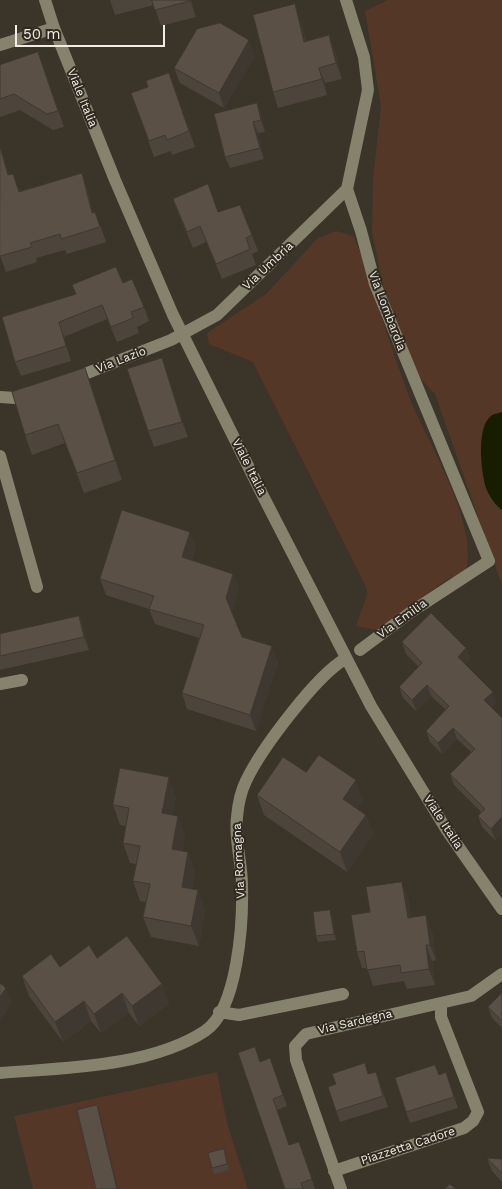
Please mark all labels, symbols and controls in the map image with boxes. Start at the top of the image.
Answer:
scale bar [18,15,168,47]
text: 50 m [23,25,60,43]
street label: Viale Italia [64,67,100,129]
street label: Via Umbria [240,239,296,293]
street label: Via Lombardia [365,269,409,353]
street label: Via Lazio [94,344,148,376]
street label: Viale Italia [229,436,269,498]
street label: Via Emilia [374,596,430,642]
street label: Viale Italia [420,792,466,852]
street label: Via Romagna [230,823,248,899]
street label: Via Sardegna [316,1006,394,1038]
street label: Piazzetta Cadore [359,1124,457,1168]

